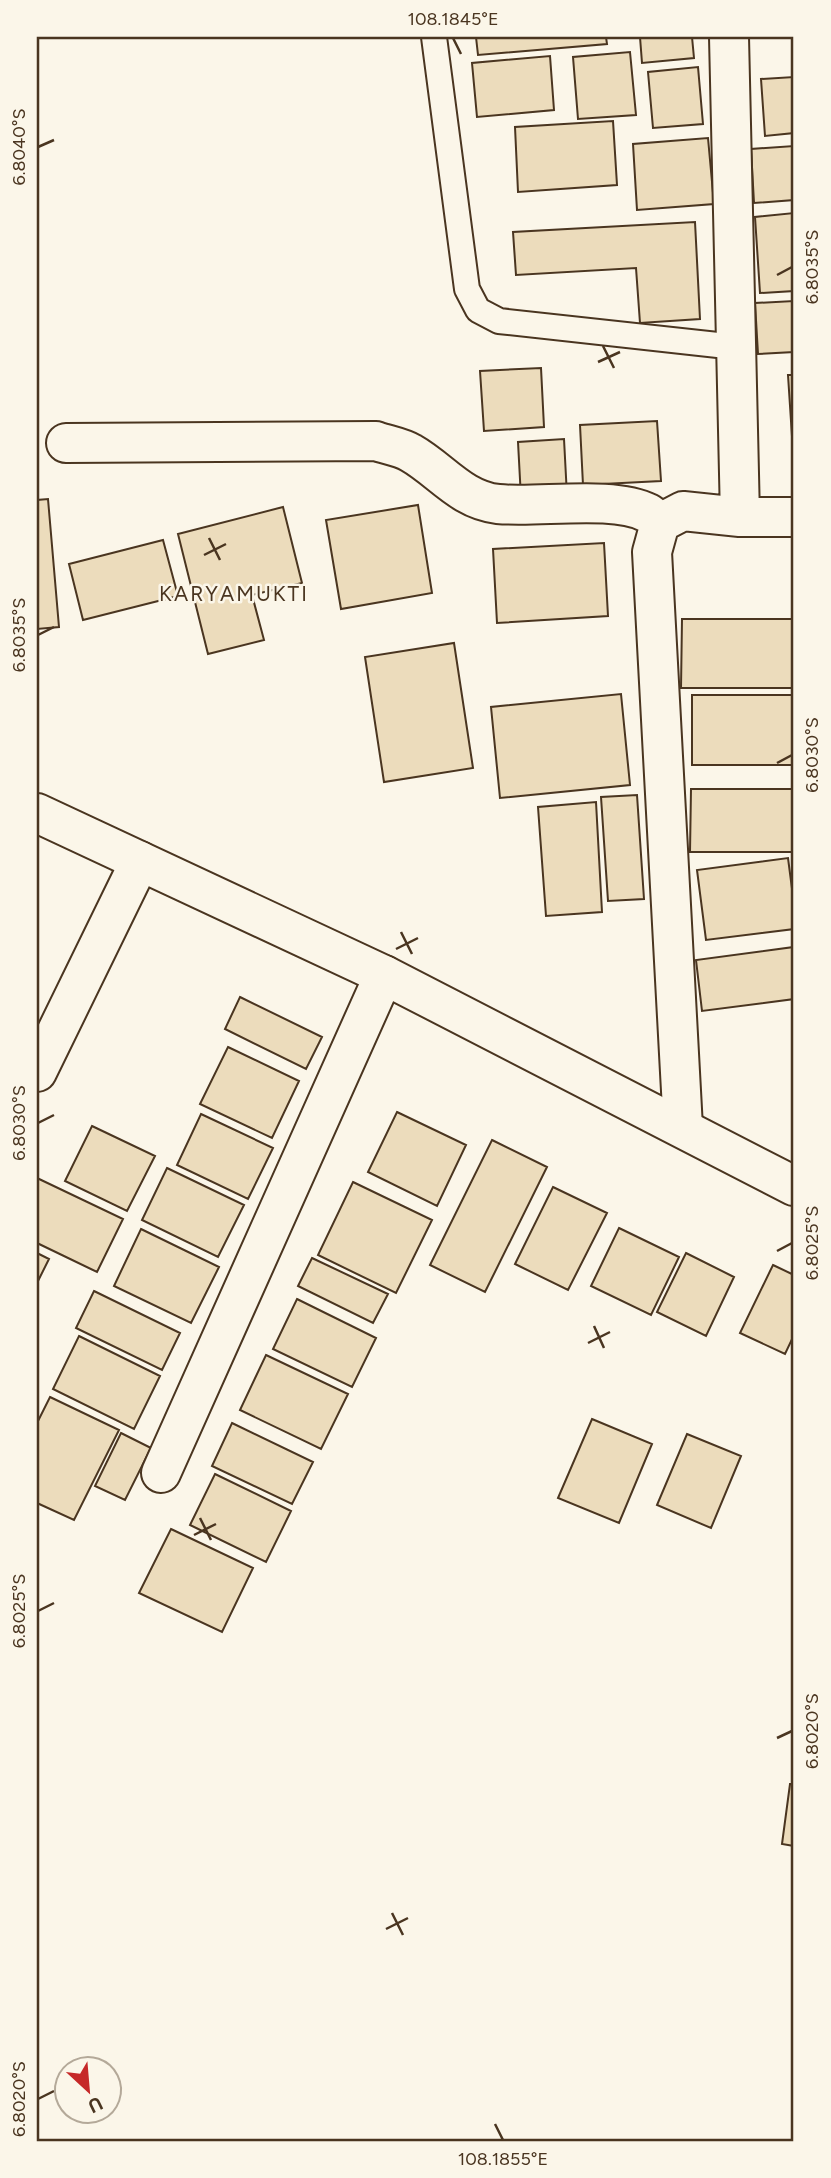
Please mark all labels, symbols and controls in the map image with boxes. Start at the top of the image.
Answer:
text: 108.1845°E [407,8,499,30]
text: 6.8040°S [8,109,30,185]
text: 6.8035°S [801,230,823,304]
district label: KARYAMUKTI [159,581,309,606]
text: 6.8035°S [8,598,30,672]
text: 6.8030°S [801,717,823,793]
text: 6.8030°S [8,1085,30,1161]
text: 6.8025°S [801,1206,823,1280]
text: 6.8025°S [8,1574,30,1648]
text: 6.8020°S [801,1693,823,1769]
north arrow [52,2056,122,2126]
text: 6.8020°S [8,2061,30,2137]
text: U [84,2092,106,2118]
text: 108.1855°E [458,2148,548,2170]

